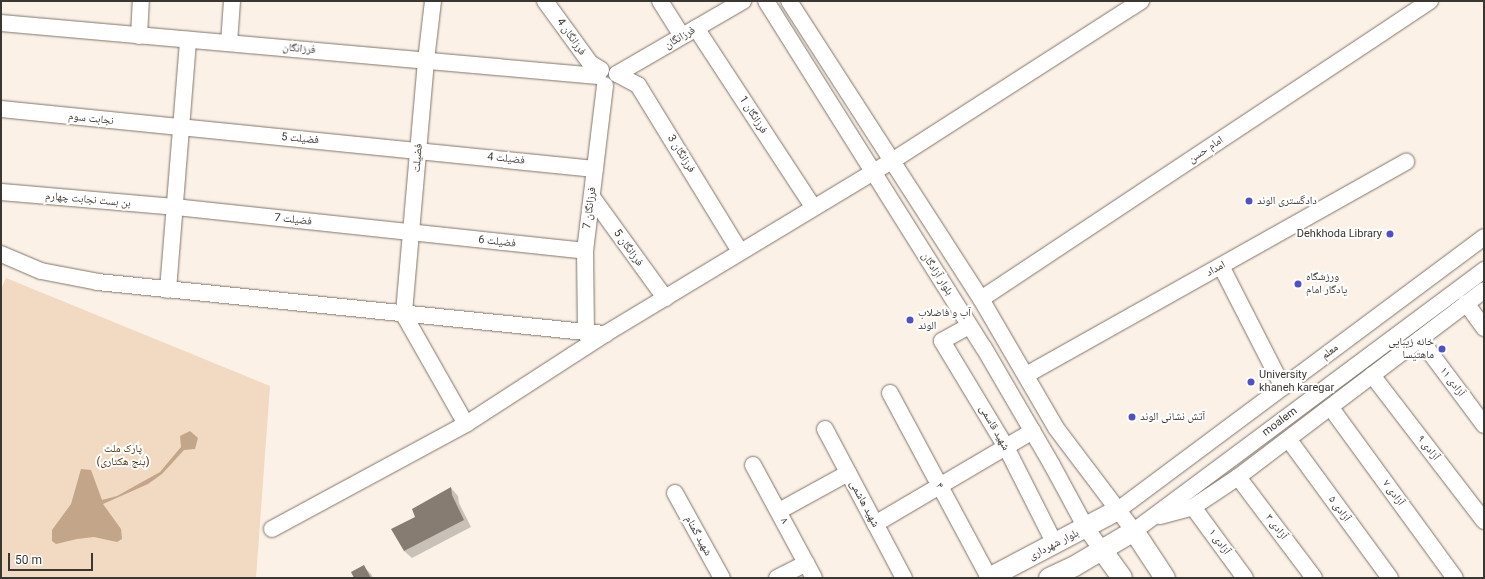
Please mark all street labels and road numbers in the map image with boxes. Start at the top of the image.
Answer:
street label: فرزانگان 4 [554,16,588,58]
street label: فرزانگان [662,24,698,52]
street label: فرزانگان [282,41,316,57]
street label: فرزانگان 1 [736,94,770,136]
street label: نجابت سوم [68,110,114,128]
street label: فضیلت 5 [281,131,319,147]
street label: فرزانگان 3 [664,133,698,175]
street label: امام حسن [1186,134,1226,166]
street label: فضیلت [410,143,426,173]
street label: فضیلت 4 [487,150,525,168]
street label: فرزانگان 7 [581,186,599,230]
street label: بن بست نجابت چهارم [45,190,131,210]
street label: فضیلت 7 [274,211,312,229]
street label: فرزانگان 5 [610,227,646,269]
street label: فضیلت 6 [478,233,516,251]
street label: بلوار آزادگان [918,250,956,298]
street label: امداد [1204,258,1228,280]
street label: معلم [1319,341,1341,363]
street label: آزادی ۱۱ [1437,365,1467,399]
street label: شهید قاسمی [976,403,1012,453]
street label: moalem [1260,405,1300,439]
street label: آزادی ۹ [1414,433,1442,463]
street label: شهید هاشمی [846,478,882,530]
street label: آزادی ۷ [1379,478,1407,508]
street label: ۴ [932,481,946,491]
street label: آزادی ۵ [1325,494,1353,524]
street label: آزادی ۳ [1262,512,1290,542]
street label: شهید گمنام [682,514,714,558]
street label: ۸ [777,516,791,526]
street label: بلوار شهرداری [1027,527,1081,563]
street label: آزادی ۱ [1205,527,1233,557]

